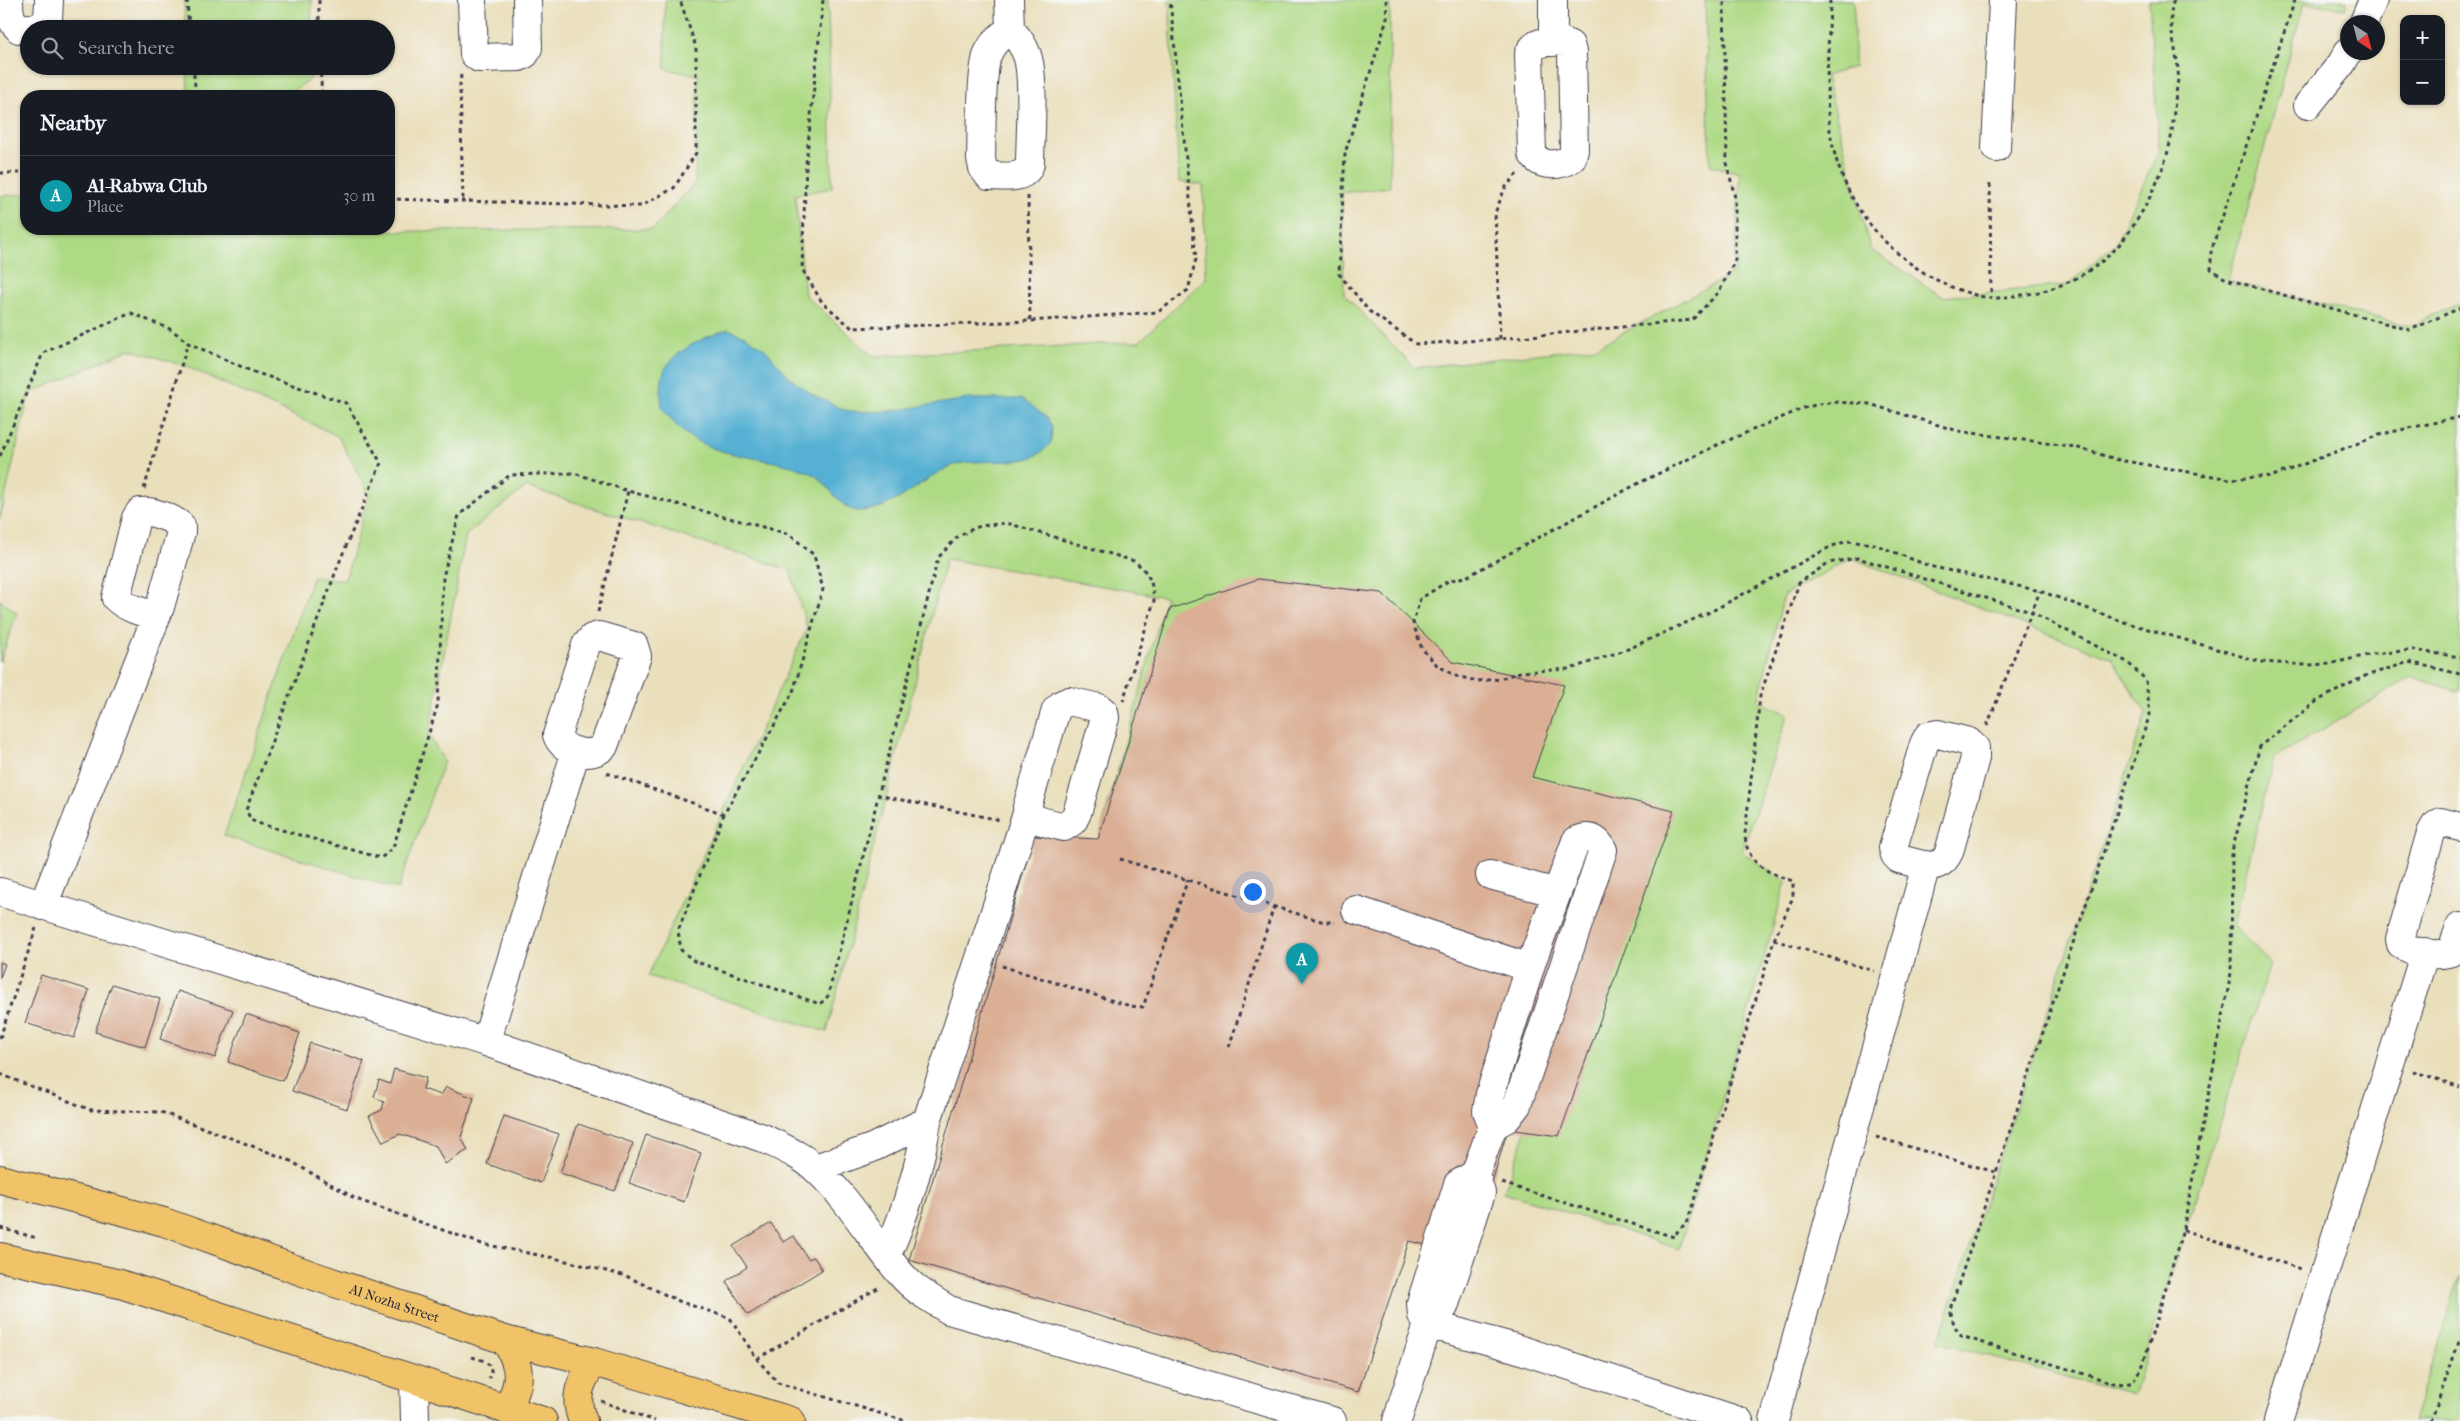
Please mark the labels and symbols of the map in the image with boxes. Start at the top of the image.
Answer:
north arrow [2340,15,2385,60]
your location [1240,879,1266,905]
pin: A [1286,943,1318,984]
street label: Al Nozha Street [346,1280,442,1326]

